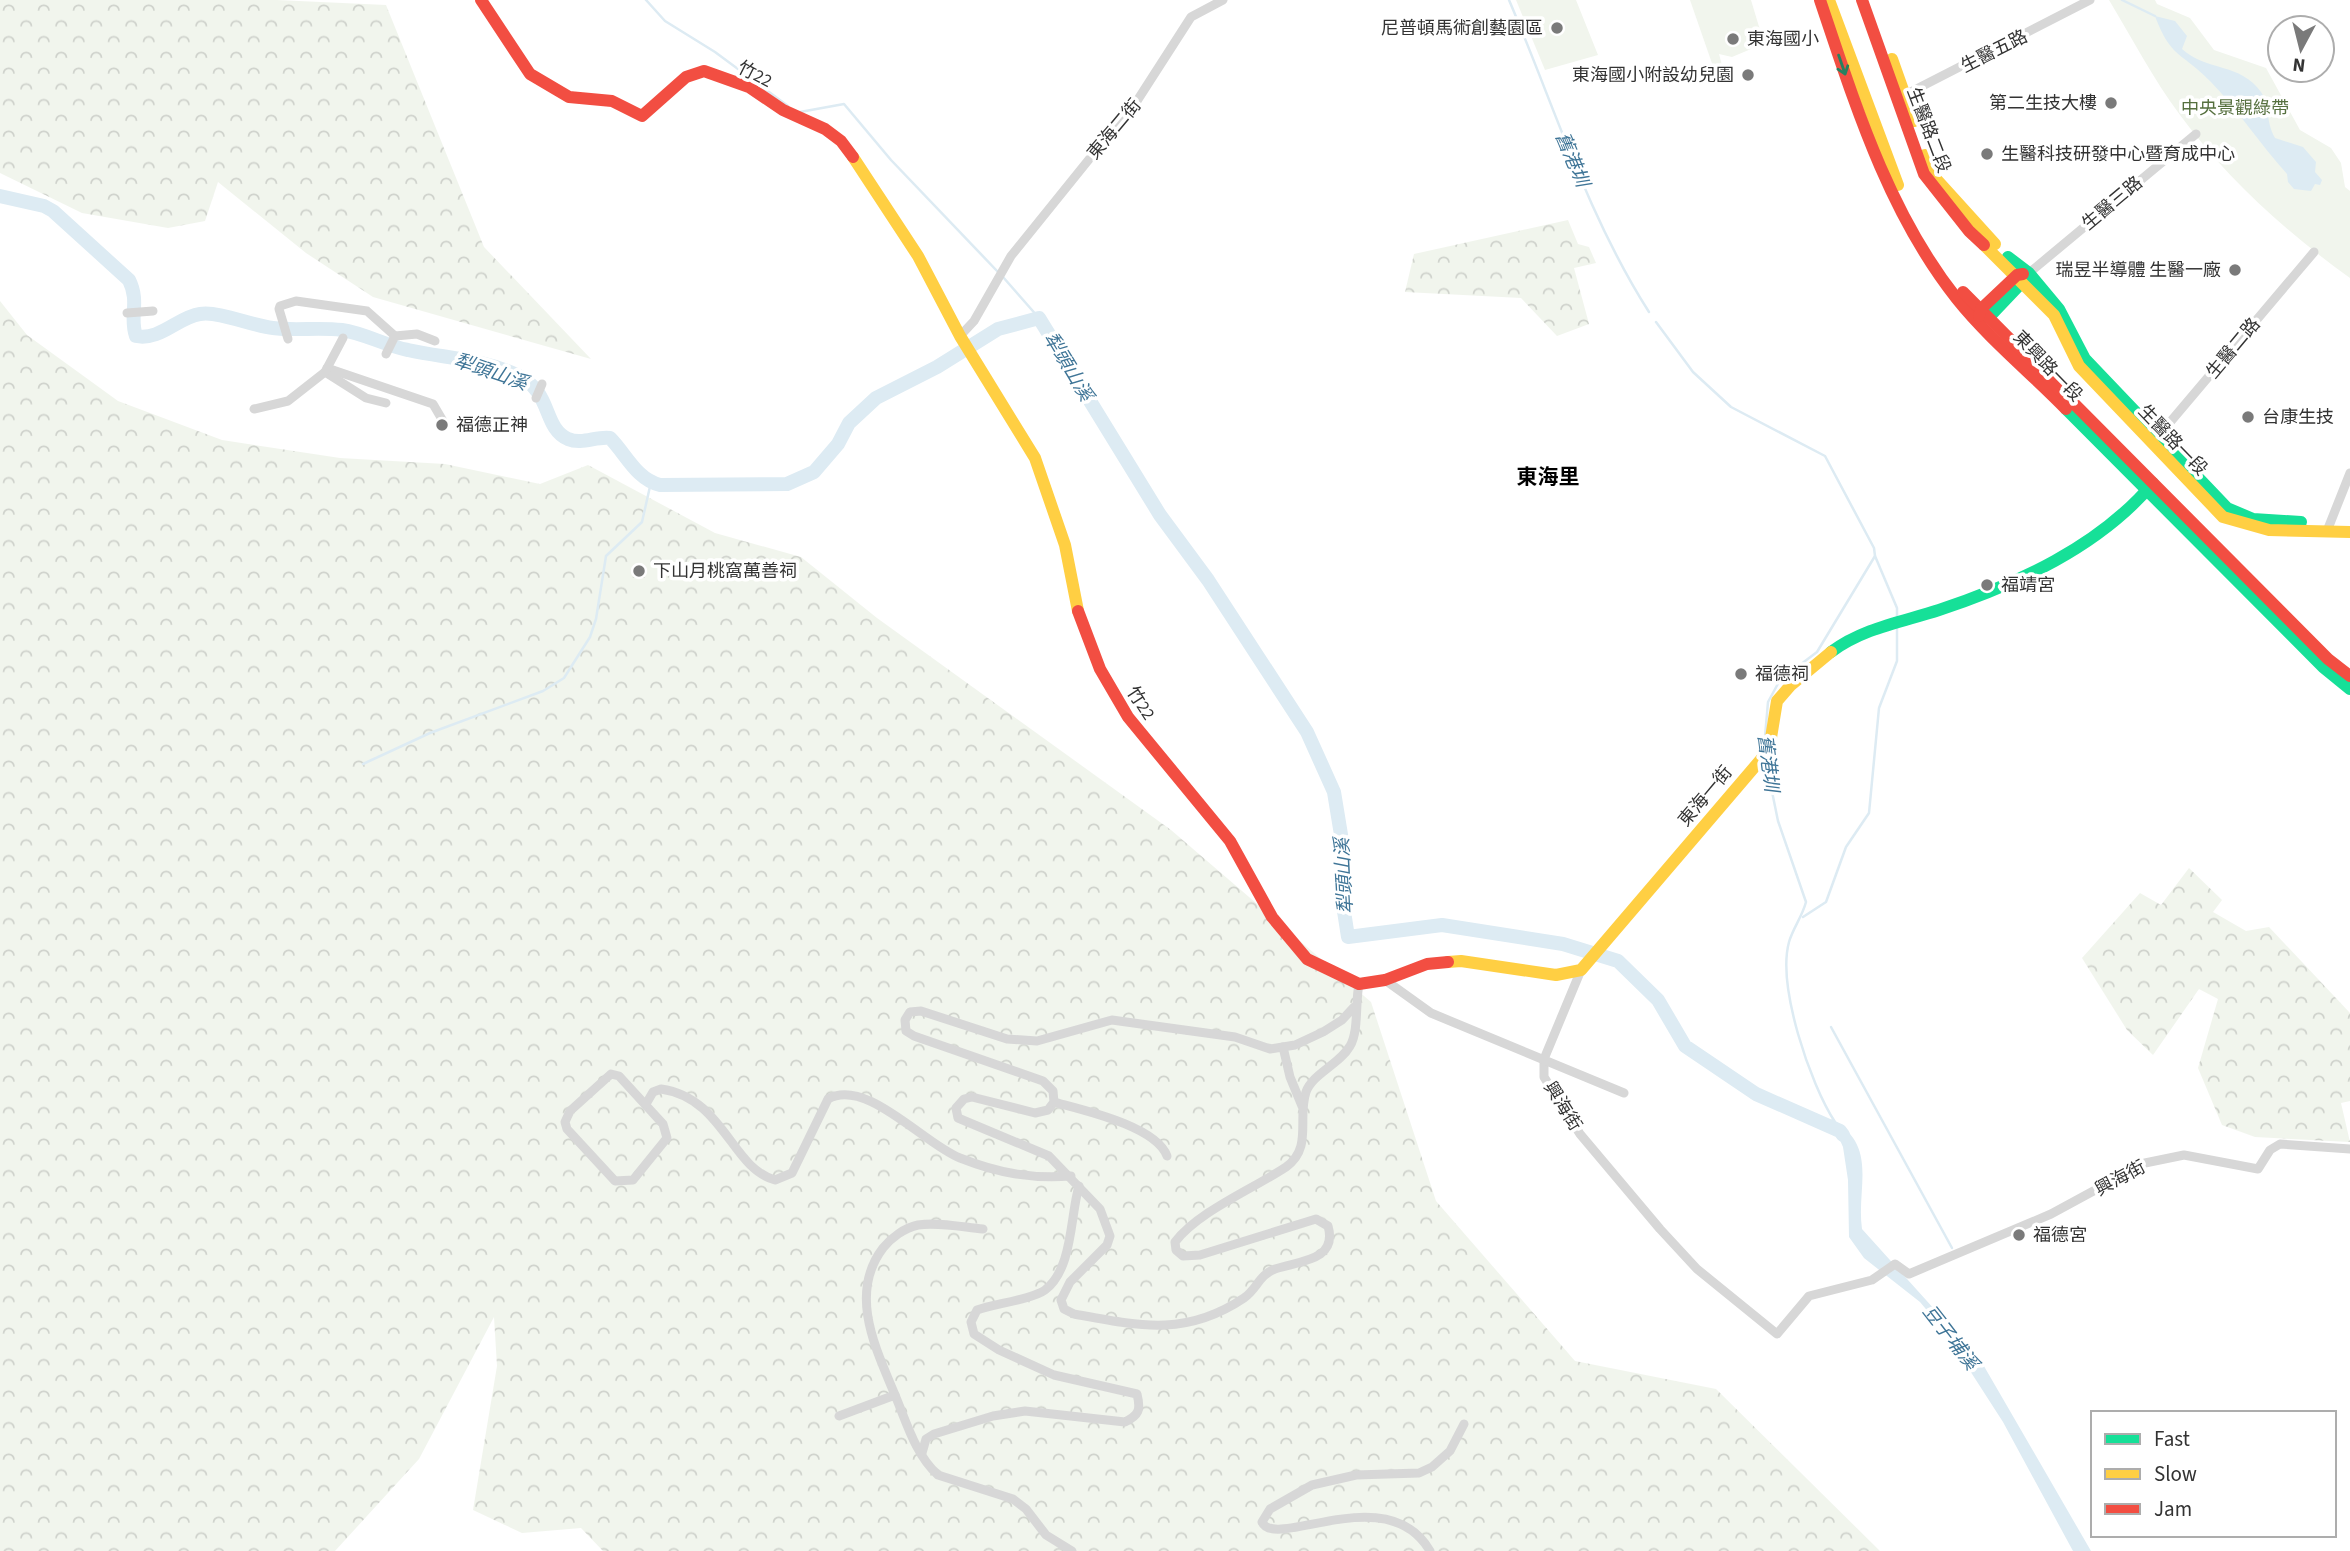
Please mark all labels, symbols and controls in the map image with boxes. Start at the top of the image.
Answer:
north arrow [2266,14,2336,84]
place label: 尼普頓馬術創藝園區 [1381,16,1543,41]
marker: 尼普頓馬術創藝園區 [1549,20,1565,36]
street label: 生醫五路 [1956,24,2032,79]
place label: 東海國小 [1747,27,1819,52]
marker: 東海國小 [1725,31,1741,47]
text: N [2291,50,2307,79]
one-way arrow [1837,53,1849,75]
street label: 竹22 [733,55,776,94]
place label: 東海國小附設幼兒園 [1572,63,1734,88]
marker: 東海國小附設幼兒園 [1740,67,1756,83]
street label: 生醫路二段 [1901,84,1956,177]
place label: 第二生技大樓 [1989,91,2097,116]
street label: 東海二街 [1082,94,1147,165]
marker: 第二生技大樓 [2103,95,2119,111]
park label: 中央景觀綠帶 [2181,96,2289,121]
water label: 舊港圳 [1548,128,1596,194]
place label: 生醫科技研發中心暨育成中心 [2001,142,2235,167]
marker: 生醫科技研發中心暨育成中心 [1979,146,1995,162]
street label: 生醫三路 [2077,171,2148,236]
place label: 瑞昱半導體 生醫一廠 [2055,258,2221,283]
marker: 瑞昱半導體 生醫一廠 [2227,262,2243,278]
street label: 生醫二路 [2201,313,2266,384]
street label: 東興路一段 [2007,325,2088,407]
water label: 犁頭山溪 [1037,327,1100,409]
water label: 犁頭山溪 [450,347,534,399]
street label: 生醫路一段 [2132,399,2213,481]
place label: 台康生技 [2262,405,2334,430]
marker: 台康生技 [2240,409,2256,425]
place label: 福德正神 [456,413,528,438]
marker: 福德正神 [434,417,450,433]
district label: 東海里 [1517,462,1580,492]
place label: 下山月桃窩萬善祠 [653,559,797,584]
marker: 下山月桃窩萬善祠 [631,563,647,579]
place label: 福靖宮 [2001,573,2055,598]
marker: 福靖宮 [1979,577,1995,593]
place label: 福德祠 [1755,662,1809,687]
marker: 福德祠 [1733,666,1749,682]
street label: 竹22 [1120,681,1161,725]
water label: 舊港圳 [1751,733,1785,796]
street label: 東海一街 [1673,761,1738,832]
water label: 犁頭山溪 [1329,834,1360,915]
street label: 興海街 [1538,1077,1587,1136]
street label: 興海街 [2091,1155,2150,1202]
place label: 福德宮 [2033,1223,2087,1248]
marker: 福德宮 [2011,1227,2027,1243]
water label: 豆子埔溪 [1916,1300,1986,1379]
legend [2091,1411,2336,1537]
text: Fast [2154,1424,2190,1454]
text: Slow [2154,1459,2197,1489]
text: Jam [2154,1494,2192,1524]

